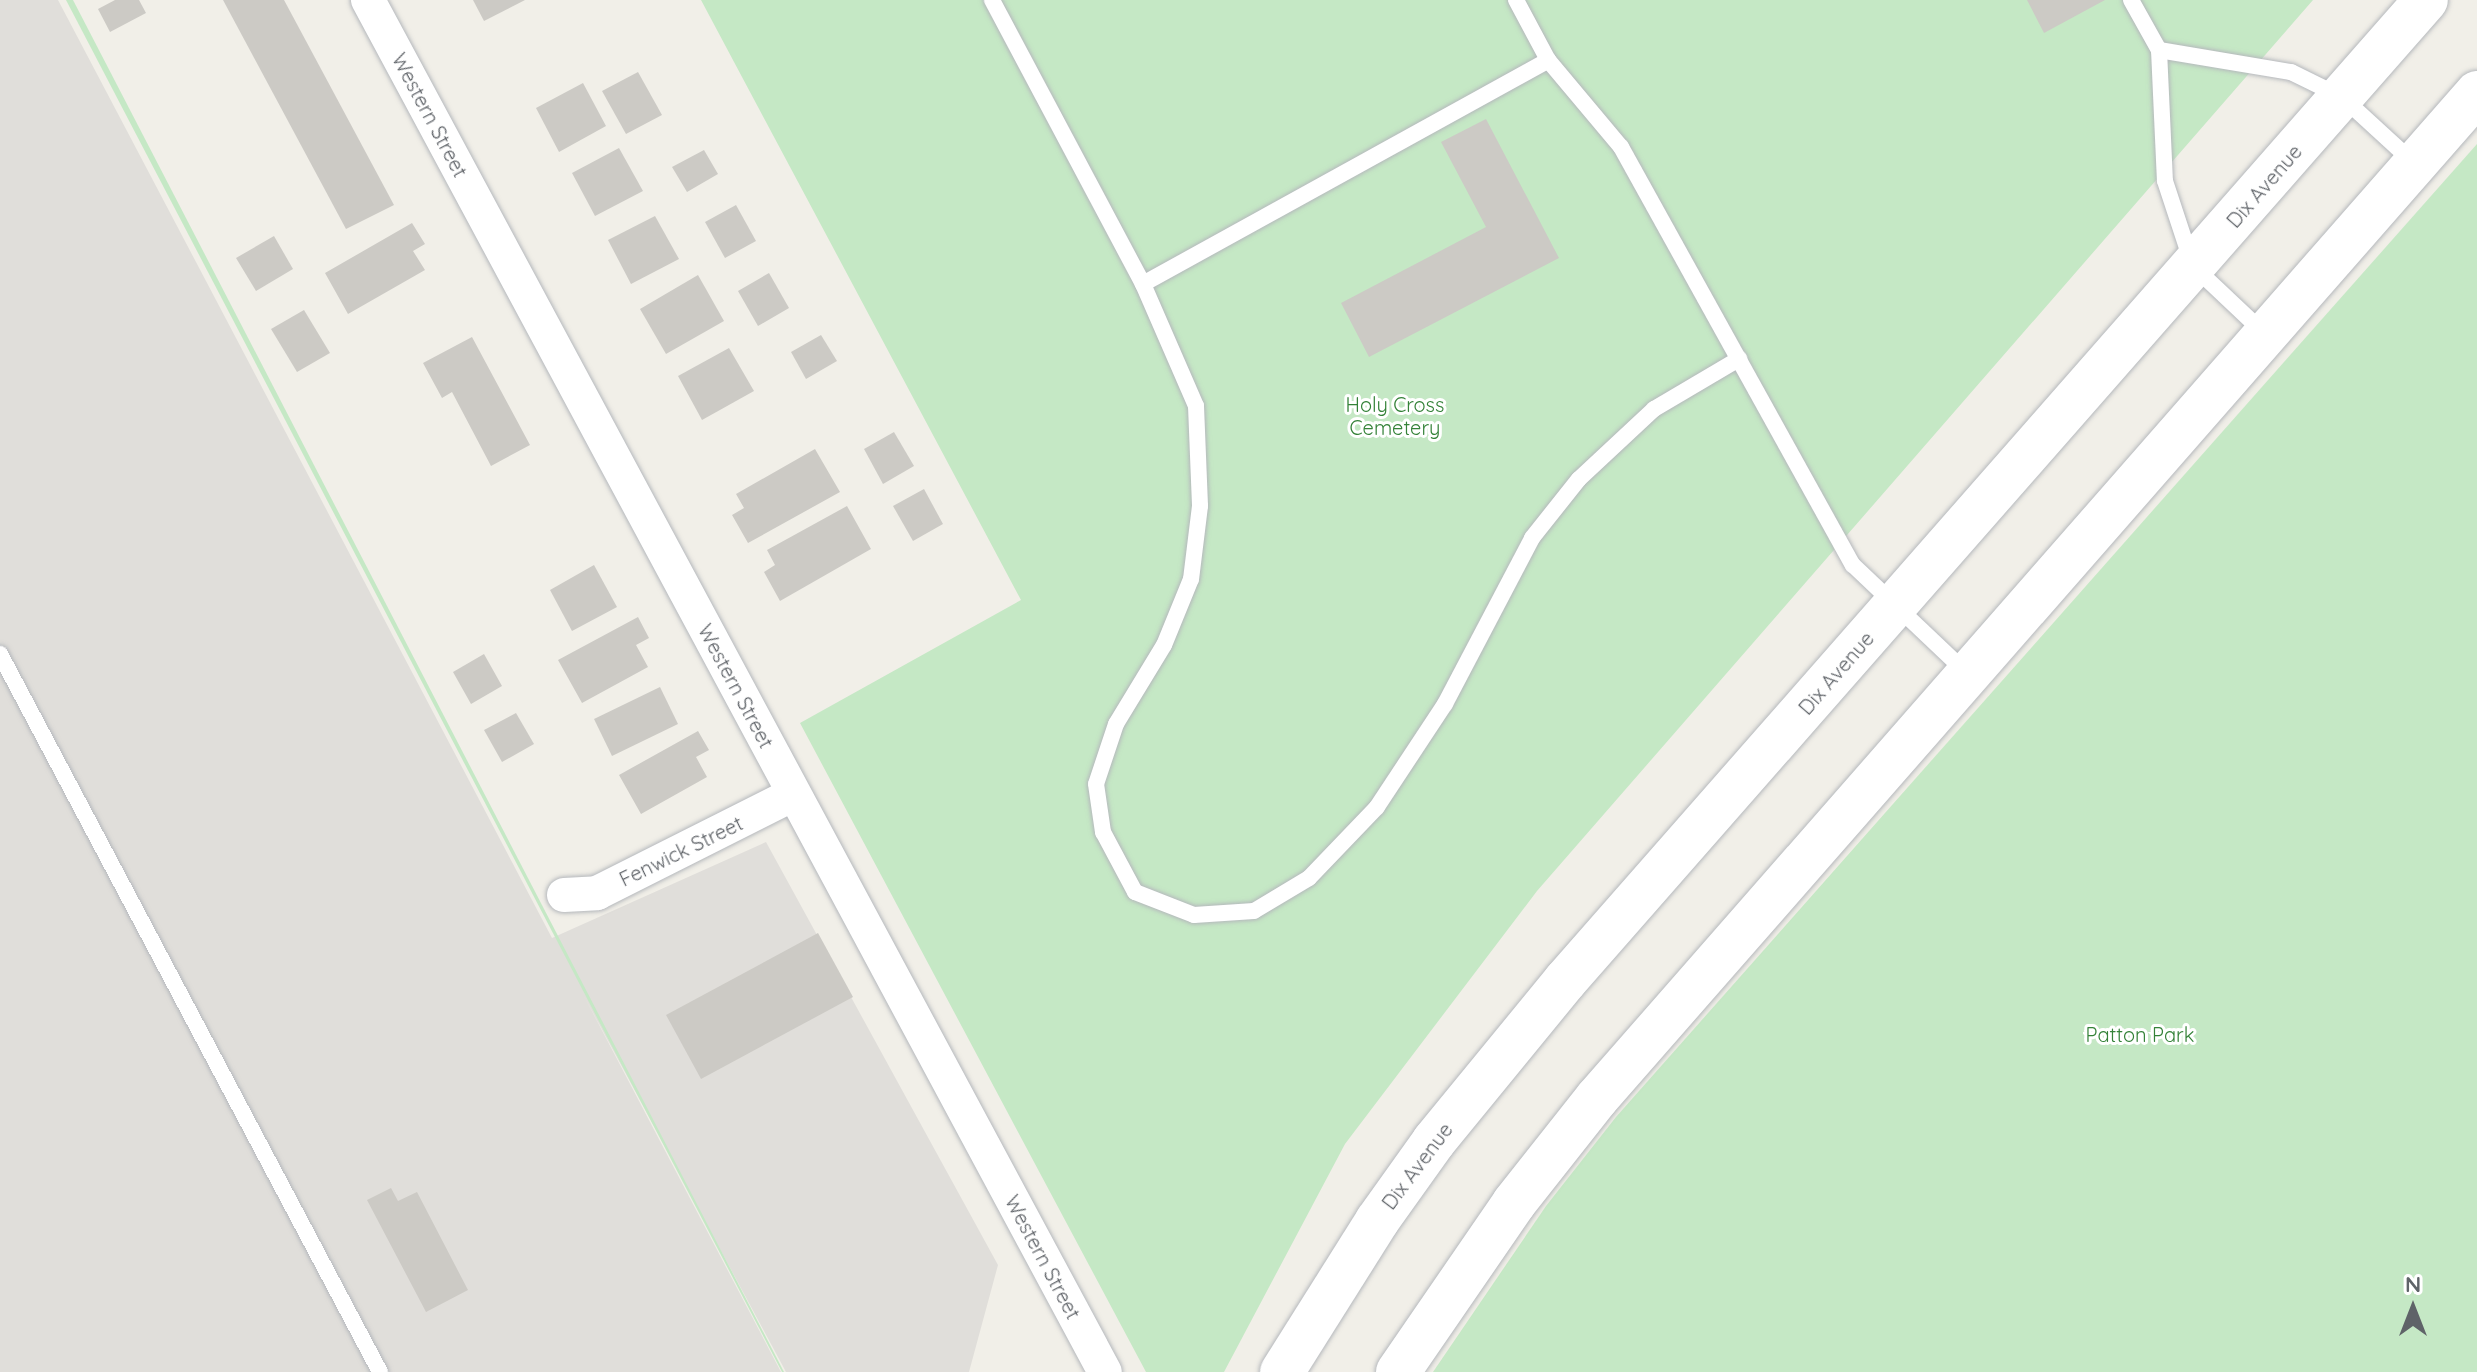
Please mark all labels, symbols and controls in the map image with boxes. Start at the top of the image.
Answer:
street label: Western Street [387,49,473,181]
street label: Dix Avenue [2221,140,2307,232]
park label: Holy Cross Cemetery [1346,393,1444,440]
street label: Western Street [693,620,779,752]
street label: Dix Avenue [1793,627,1879,719]
street label: Fenwick Street [615,811,747,891]
park label: Patton Park [2086,1022,2194,1046]
street label: Dix Avenue [1377,1118,1457,1214]
street label: Western Street [1000,1191,1086,1323]
north arrow [2373,1268,2453,1348]
text: N [2405,1270,2421,1298]

